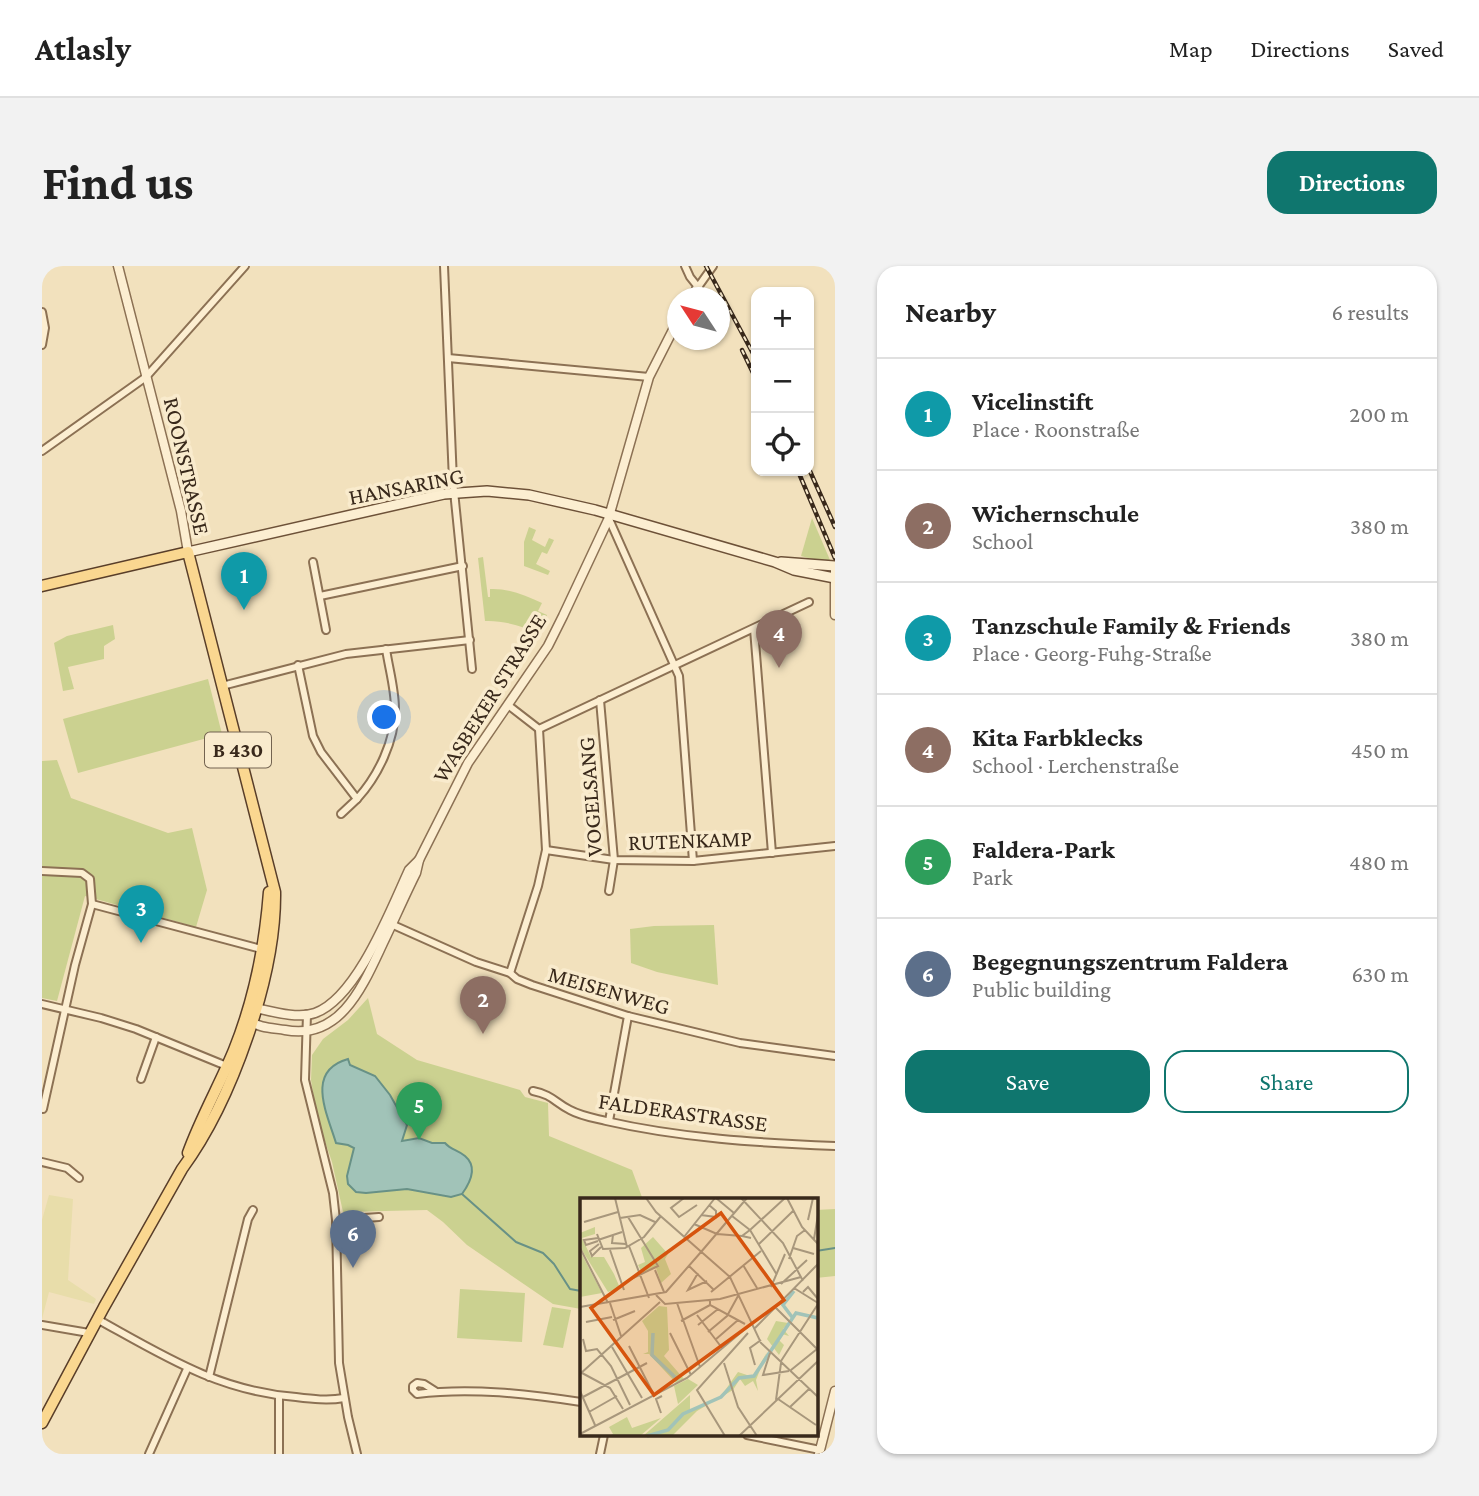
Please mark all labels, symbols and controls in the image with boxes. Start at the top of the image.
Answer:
text: Atlasly [35,30,131,67]
text: Map [1169,35,1213,62]
text: Directions [1251,35,1350,62]
text: Saved [1388,35,1444,62]
button: Directions [1267,151,1437,214]
text: Find us [42,155,194,210]
north arrow [667,287,730,350]
map controls [751,287,814,476]
button: + [751,287,814,350]
text: Nearby [905,295,996,328]
text: 6 results [1332,299,1409,325]
button: − [751,350,814,413]
text: Vicelinstift [972,387,1093,416]
street label: ROONSTRASSE [159,395,215,537]
text: 1 [924,401,932,427]
text: 200 m [1349,401,1409,427]
button: locate [751,413,814,476]
text: Place · Roonstraße [972,416,1140,442]
street label: HANSARING [346,462,466,510]
text: Wichernschule [972,499,1139,528]
text: 2 [922,513,934,539]
text: 380 m [1350,513,1409,539]
text: School [972,528,1033,554]
pin: 1 [221,552,267,610]
street label: WASBEKER STRASSE [427,609,551,787]
pin: 4 [756,610,802,668]
text: Tanzschule Family & Friends [972,611,1291,640]
text: 3 [922,625,934,651]
text: 380 m [1350,625,1409,651]
text: Place · Georg-Fuhg-Straße [972,640,1212,666]
your location [367,700,401,734]
text: Kita Farbklecks [972,723,1143,752]
road number: B 430 [205,732,271,768]
street label: VOGELSANG [573,736,607,858]
text: 4 [922,737,934,763]
text: 450 m [1351,737,1409,763]
text: School · Lerchenstraße [972,752,1179,778]
street label: RUTENKAMP [628,825,752,855]
text: Faldera-Park [972,835,1115,864]
text: 5 [922,849,934,875]
text: 480 m [1349,849,1409,875]
text: Park [972,864,1013,890]
pin: 3 [118,885,164,943]
text: Begegnungszentrum Faldera [972,947,1288,976]
street label: MEISENWEG [545,960,673,1020]
text: 6 [922,961,934,987]
text: 630 m [1351,961,1409,987]
pin: 2 [460,976,506,1034]
text: Public building [972,976,1111,1002]
button: Save [905,1050,1150,1113]
button: Share [1164,1050,1409,1113]
pin: 5 [396,1082,442,1140]
street label: FALDERASTRASSE [597,1087,769,1137]
inset map [580,1198,818,1436]
pin: 6 [330,1210,376,1268]

